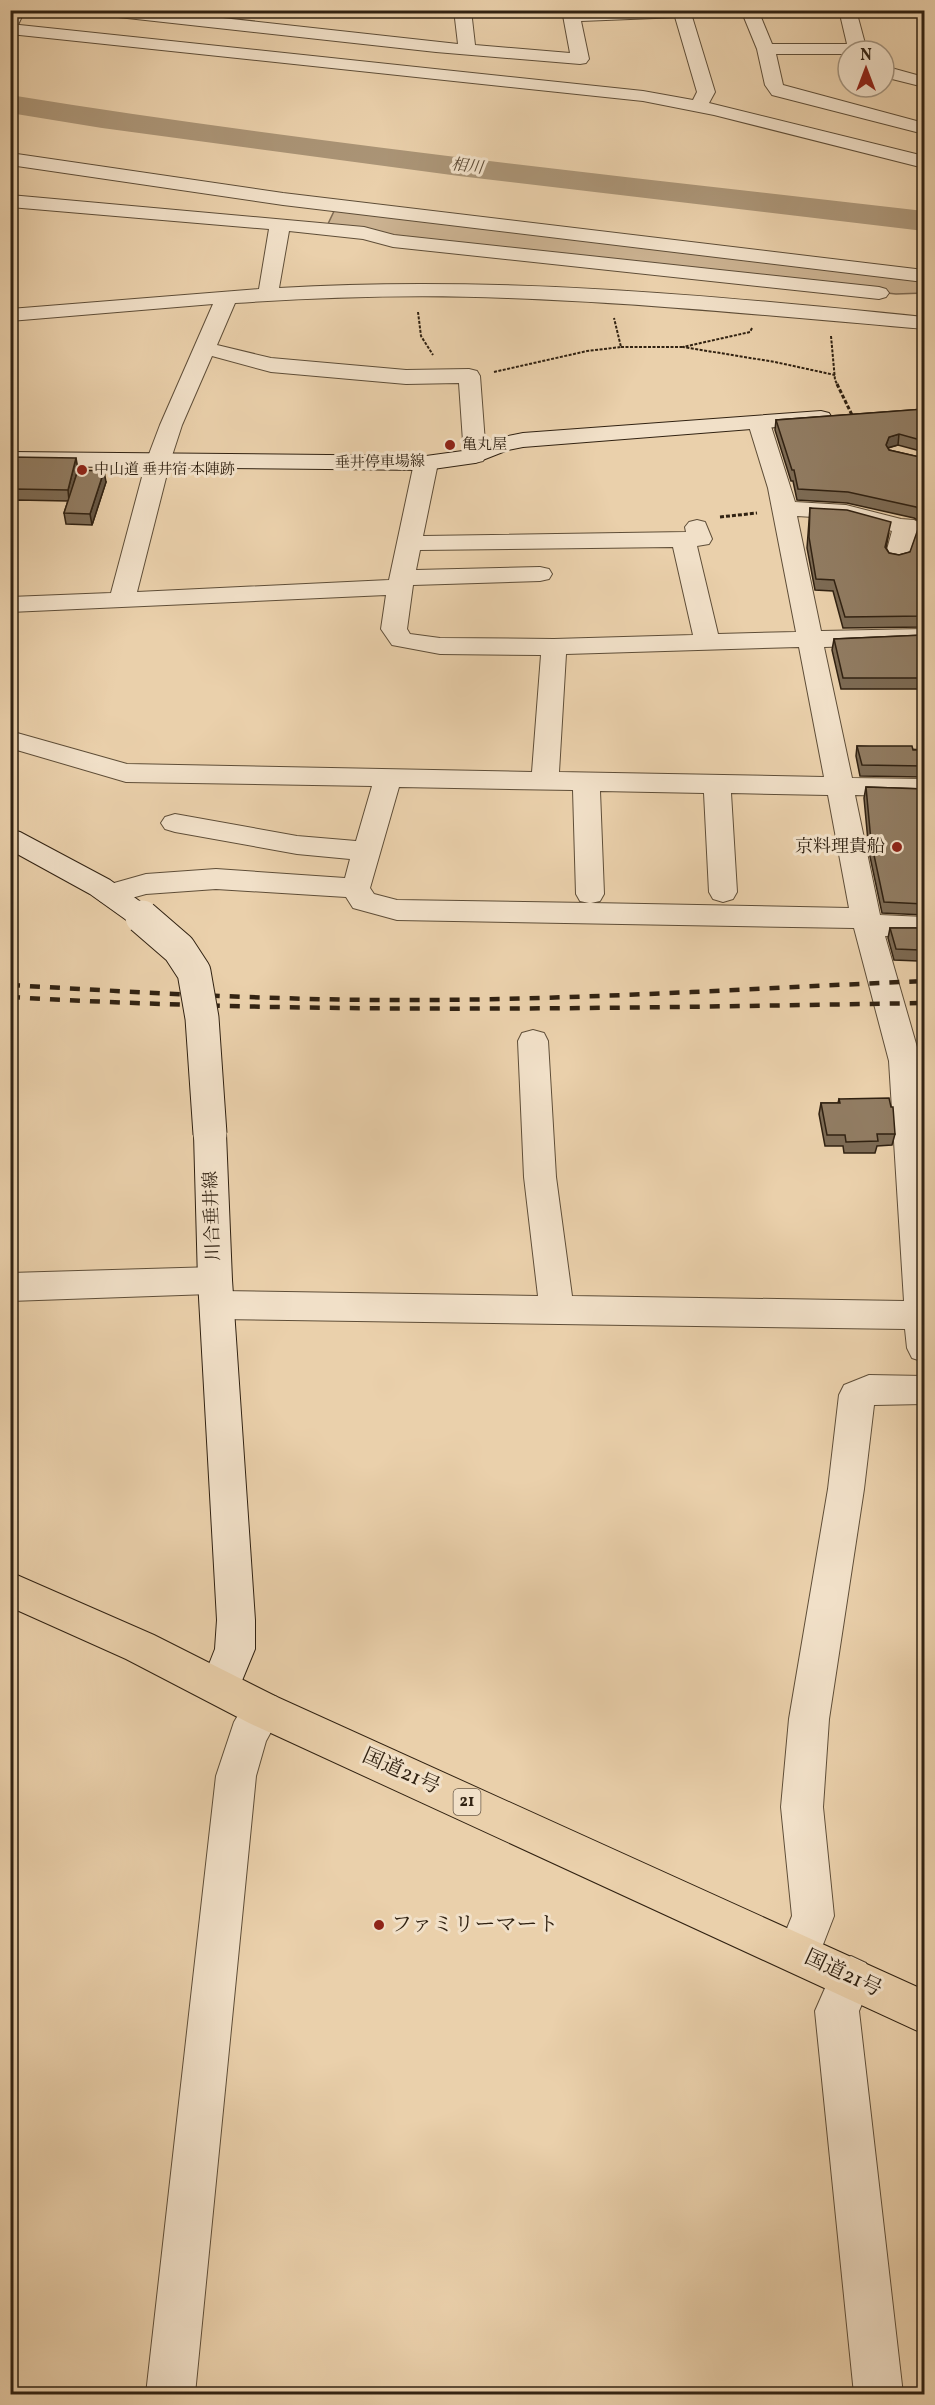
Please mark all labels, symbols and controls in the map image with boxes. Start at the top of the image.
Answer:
north arrow [836,39,896,99]
text: N [860,45,872,67]
water label: 相川 [450,154,486,180]
place label: 亀丸屋 [462,435,507,456]
marker: 亀丸屋 [443,438,457,452]
street label: 垂井停車場線 [335,452,425,474]
place label: 中山道 垂井宿 本陣跡 [94,460,235,481]
marker: 中山道 垂井宿 本陣跡 [75,463,89,477]
place label: 京料理貴船 [795,835,885,860]
marker: 京料理貴船 [890,840,904,854]
street label: 川合垂井線 [199,1171,227,1261]
street label: 国道21号 [357,1742,445,1802]
road number: 21 [454,1789,480,1815]
place label: ファミリーマート [391,1911,559,1940]
marker: ファミリーマート [372,1918,386,1932]
street label: 国道21号 [800,1943,886,2005]

